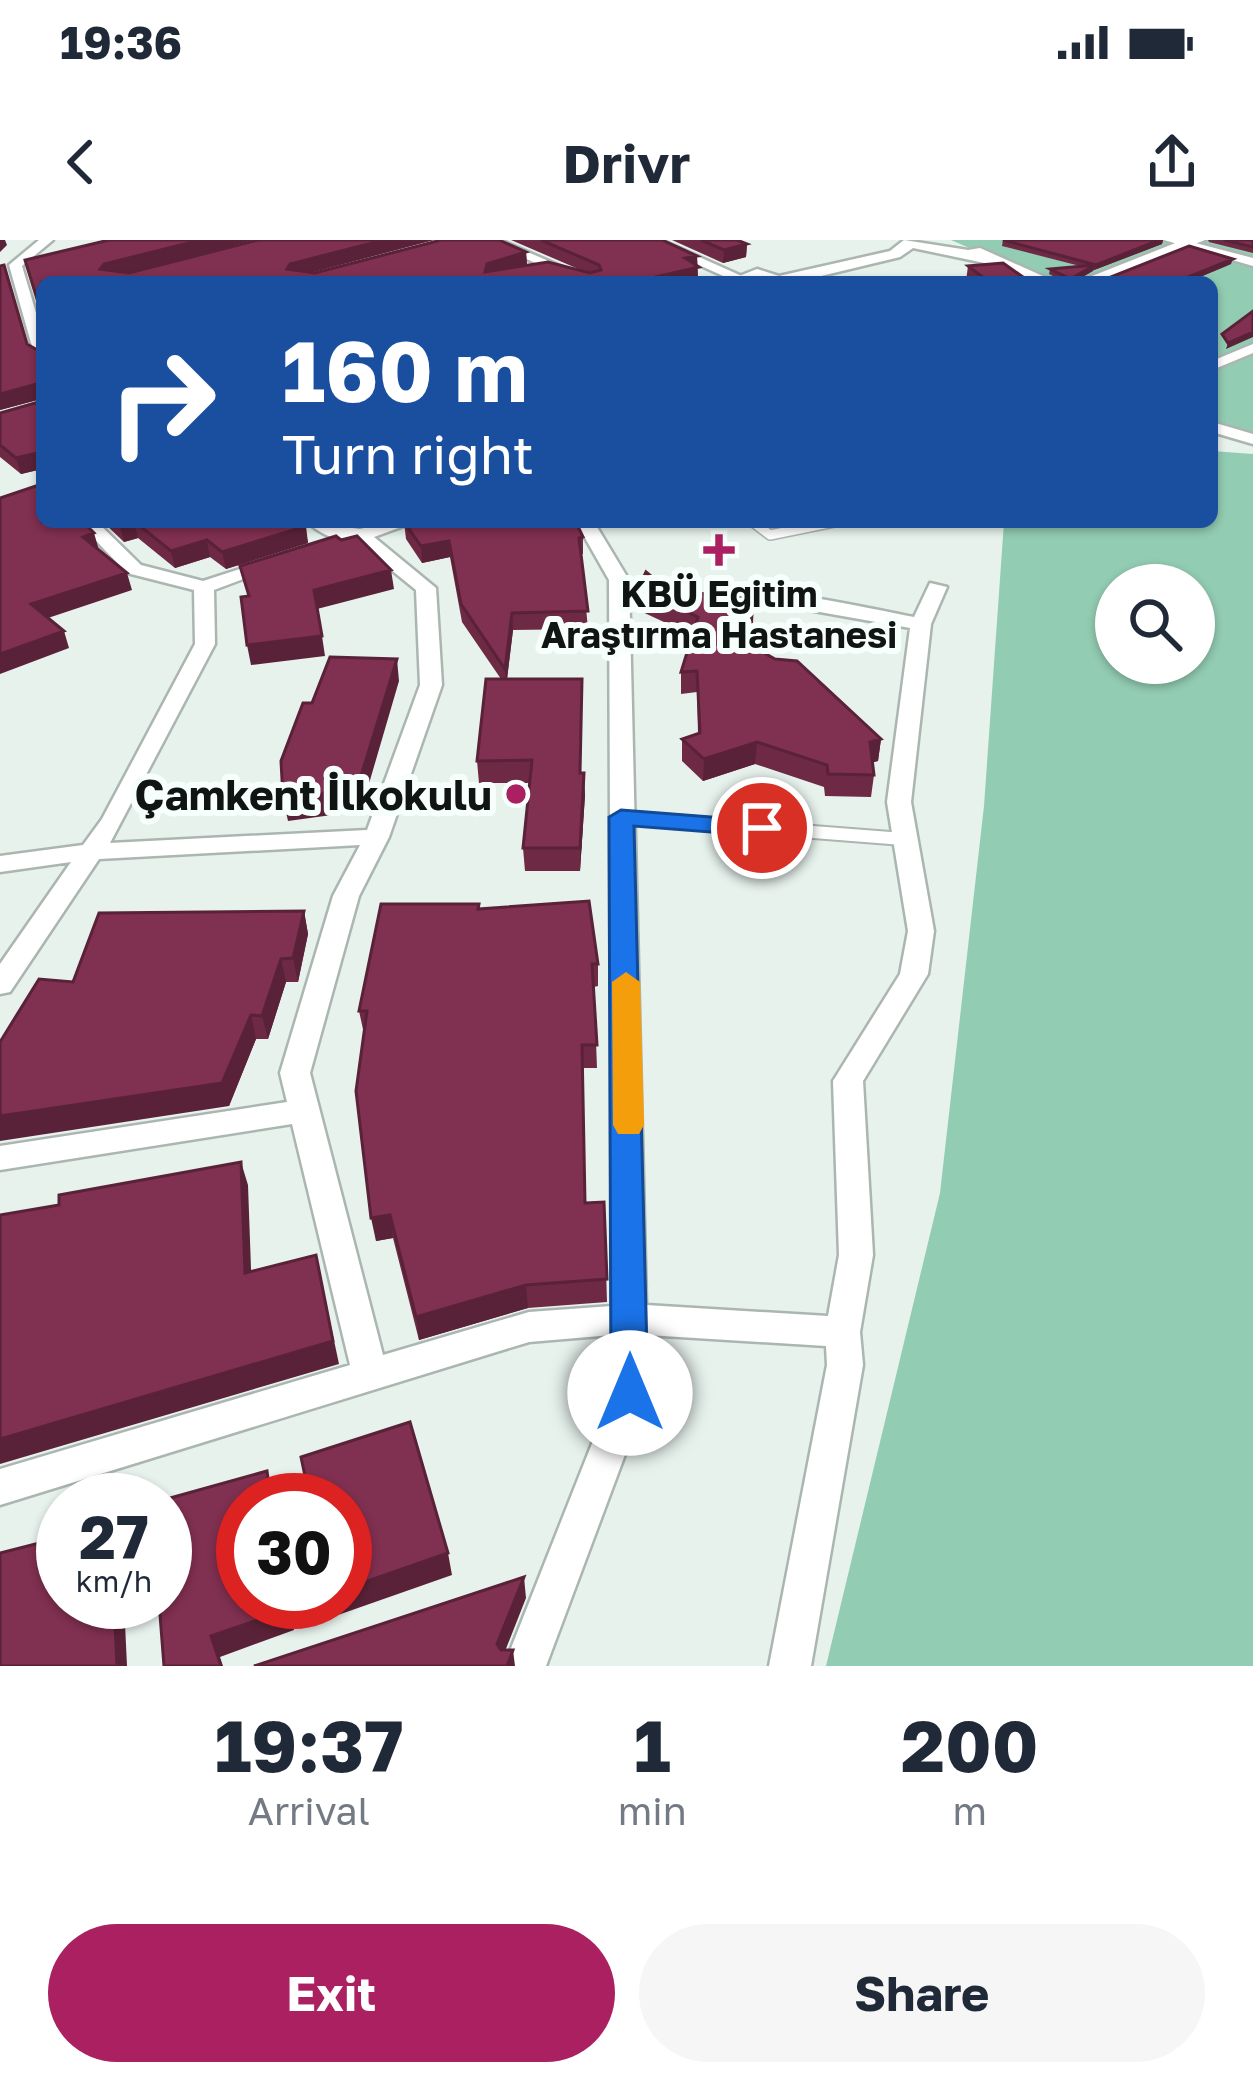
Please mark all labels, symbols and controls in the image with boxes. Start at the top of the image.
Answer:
text: 19:36 [60,15,182,69]
icon: back [48,129,114,195]
icon: share [1139,129,1205,195]
text: Drivr [563,130,690,195]
text: 160 m [282,320,528,420]
icon: right [84,324,240,480]
text: Turn right [282,421,534,486]
marker: KBÜ Eğitim Araştırma Hastanesi [703,534,735,566]
map controls [1095,564,1215,684]
button: search [1095,564,1215,684]
place label: KBÜ Eğitim Araştırma Hastanesi [541,572,897,656]
place label: Çamkent İlkokulu [135,769,492,819]
pin [711,777,813,879]
marker: Çamkent İlkokulu [503,781,529,807]
icon: arrive [729,795,795,861]
position arrow [567,1330,693,1456]
speed limit sign: 30 [216,1473,372,1629]
text: 27 [79,1500,149,1572]
text: km/h [76,1563,152,1599]
text: 19:37 [214,1701,403,1788]
text: 1 [634,1701,671,1788]
text: 200 [901,1701,1039,1788]
text: Arrival [248,1787,370,1834]
text: min [618,1787,687,1834]
text: m [953,1787,987,1834]
button: Exit [48,1924,615,2062]
button: Share [639,1924,1205,2062]

